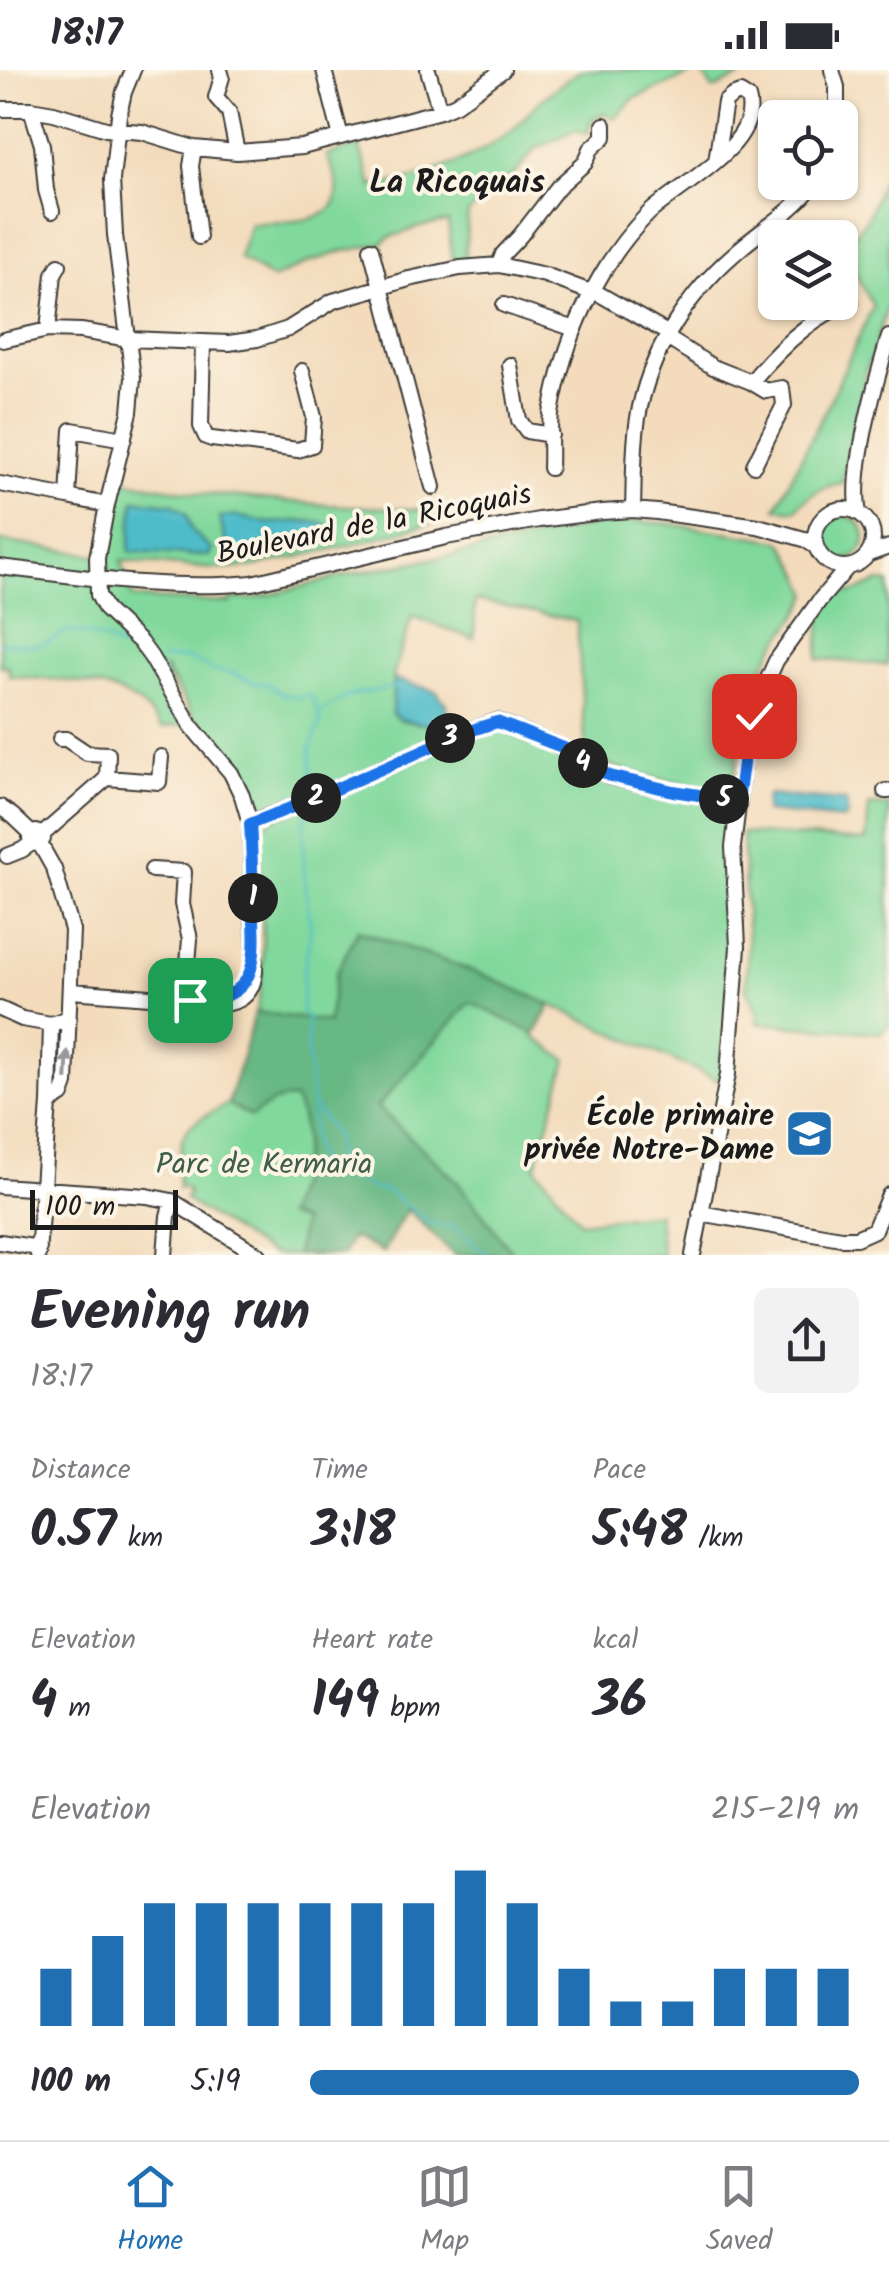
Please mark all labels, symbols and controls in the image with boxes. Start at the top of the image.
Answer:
text: 18:17 [50,5,123,65]
map controls [758,100,858,320]
button: locate [758,100,858,200]
district label: La Ricoquais [369,158,545,209]
button: layers [758,220,858,320]
street label: Boulevard de la Ricoquais [212,471,536,579]
pin [712,674,797,759]
icon: check [727,689,782,744]
pin: 3 [425,713,475,763]
text: 3 [442,715,458,760]
pin: 4 [558,738,608,788]
text: 4 [575,740,591,785]
pin: 2 [291,773,341,823]
pin: 5 [699,774,749,824]
text: 2 [308,775,324,820]
text: 5 [717,776,731,821]
pin: 1 [228,873,278,923]
text: 1 [249,875,257,920]
pin [148,958,233,1043]
icon: arrive [163,973,218,1028]
one-way arrow [59,1048,75,1080]
place label: École primaire privée Notre-Dame [524,1093,774,1175]
school or university icon: École primaire privée Notre-Dame [783,1108,835,1160]
park label: Parc de Kermaria [156,1141,372,1189]
scale bar [30,1185,178,1230]
text: 100 m [45,1185,115,1230]
text: Evening run [30,1271,310,1358]
button: share [754,1288,859,1393]
text: 18:17 [30,1352,92,1403]
text: Distance [30,1448,131,1493]
text: Time [311,1448,368,1493]
text: Pace [593,1448,646,1493]
text: 0.57 [30,1493,116,1573]
text: 3:18 [311,1493,396,1573]
text: 5:48 [593,1493,687,1573]
text: km [116,1516,163,1561]
text: /km [687,1516,744,1561]
text: Elevation [30,1618,136,1663]
text: Heart rate [311,1618,433,1663]
text: kcal [593,1618,638,1663]
text: 4 [30,1663,57,1743]
text: 149 [311,1663,379,1743]
text: 36 [593,1663,647,1743]
text: m [57,1686,91,1731]
text: bpm [379,1686,441,1731]
text: Elevation [30,1785,151,1836]
text: 215–219 m [711,1785,859,1836]
text: 100 m [30,2057,111,2108]
text: 5:19 [190,2057,241,2108]
tab: Home [117,2159,183,2264]
tab: Map [417,2159,472,2264]
tab: Saved [706,2159,772,2264]

